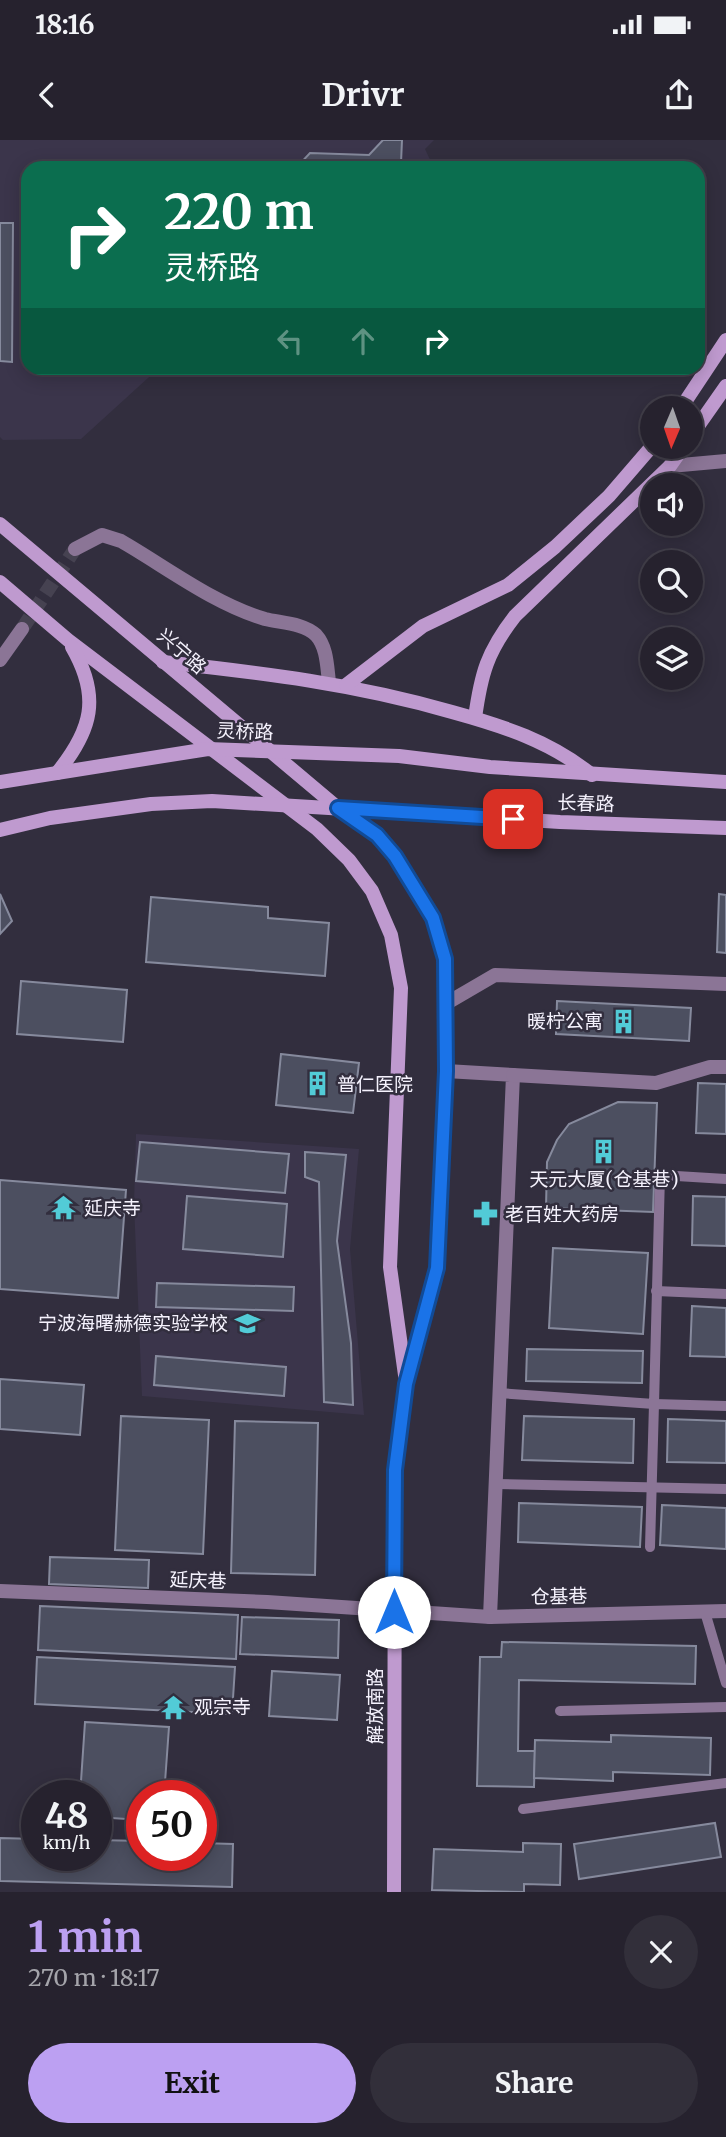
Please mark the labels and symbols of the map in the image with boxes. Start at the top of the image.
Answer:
north arrow [640,396,704,458]
street label: 兴宁路 [153,623,211,679]
street label: 灵桥路 [216,718,274,744]
pin [483,789,543,849]
street label: 长春路 [557,790,615,816]
building icon: 暖柠公寓 [609,1007,637,1035]
place label: 暖柠公寓 [527,1009,603,1033]
building icon: 普仁医院 [303,1070,331,1098]
place label: 普仁医院 [337,1072,413,1096]
building icon: 天元大厦(仓基巷) [590,1137,618,1165]
place label: 天元大厦(仓基巷) [529,1167,679,1191]
temple icon: 延庆寺 [50,1194,78,1222]
place label: 延庆寺 [84,1196,141,1220]
pharmacy icon: 老百姓大药房 [471,1200,499,1228]
place label: 老百姓大药房 [505,1202,619,1226]
school or university icon: 宁波海曙赫德实验学校 [234,1309,262,1337]
place label: 宁波海曙赫德实验学校 [38,1311,228,1335]
street label: 延庆巷 [169,1567,227,1593]
position arrow [357,1575,431,1649]
street label: 仓基巷 [530,1584,588,1608]
street label: 解放南路 [363,1668,387,1744]
temple icon: 观宗寺 [160,1693,188,1721]
place label: 观宗寺 [194,1695,251,1719]
speed limit sign: 50 [126,1780,217,1871]

